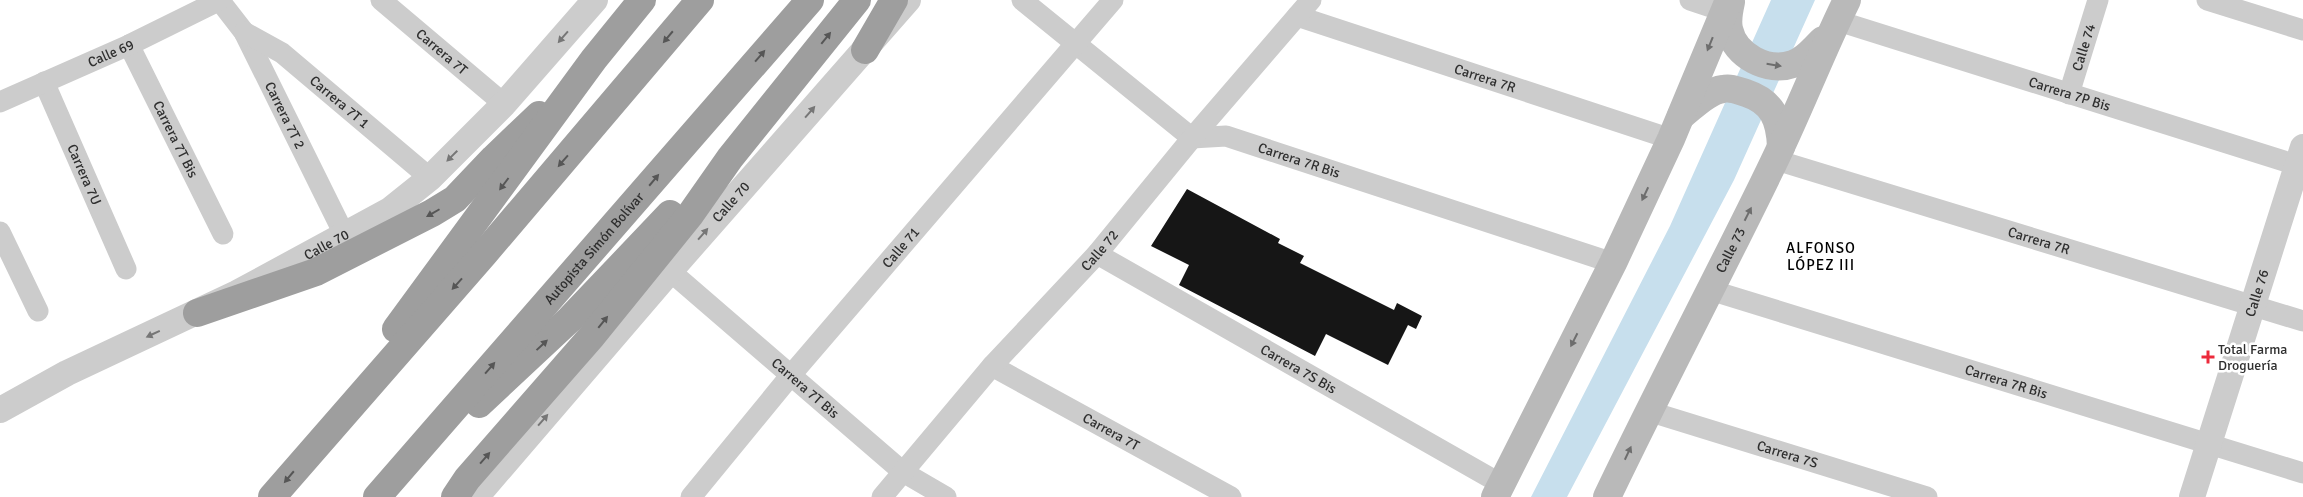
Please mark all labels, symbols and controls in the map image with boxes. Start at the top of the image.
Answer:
street label: Calle 74 [2068,21,2099,73]
street label: Carrera 7T [413,25,471,78]
one-way arrow [557,30,568,43]
one-way arrow [663,31,674,44]
one-way arrow [820,32,831,45]
street label: Calle 69 [85,35,137,71]
one-way arrow [1705,37,1713,52]
one-way arrow [754,51,766,63]
street label: Carrera 7R [1452,60,1518,96]
one-way arrow [1766,62,1782,70]
street label: Carrera 7T 1 [306,72,373,132]
street label: Carrera 7P Bis [2027,73,2113,115]
street label: Carrera 7T 2 [261,79,309,152]
street label: Carrera 7T Bis [150,98,202,180]
one-way arrow [804,107,816,119]
street label: Carrera 7R Bis [1256,139,1342,181]
street label: Carrera 7U [64,141,105,208]
one-way arrow [446,149,458,161]
one-way arrow [558,155,569,168]
one-way arrow [648,174,660,186]
one-way arrow [499,177,509,191]
street label: Calle 70 [708,178,753,226]
one-way arrow [1641,187,1649,201]
street label: Autopista Simón Bolívar [540,188,648,308]
one-way arrow [1744,207,1752,221]
one-way arrow [426,208,439,217]
street label: Calle 71 [878,223,923,271]
street label: Carrera 7R [2006,223,2072,258]
street label: Calle 70 [301,225,352,264]
street label: Calle 73 [1712,225,1749,276]
street label: Calle 72 [1077,226,1122,274]
one-way arrow [697,228,708,241]
district label: ALFONSO LÓPEZ III [1786,239,1856,274]
street label: Calle 76 [2241,267,2272,319]
one-way arrow [451,278,463,290]
one-way arrow [597,316,608,329]
one-way arrow [146,330,160,338]
one-way arrow [1570,333,1578,347]
one-way arrow [536,339,548,351]
street label: Carrera 7S Bis [1258,340,1340,397]
place label: Total Farma Droguería [2218,341,2287,374]
marker: Total Farma Droguería [2202,351,2214,363]
street label: Carrera 7T Bis [768,354,843,422]
street label: Carrera 7R Bis [1963,361,2049,402]
one-way arrow [484,363,496,375]
street label: Carrera 7T [1080,409,1143,454]
one-way arrow [537,414,548,427]
street label: Carrera 7S [1755,437,1820,471]
one-way arrow [1624,446,1632,460]
one-way arrow [479,453,491,465]
one-way arrow [283,470,294,483]

